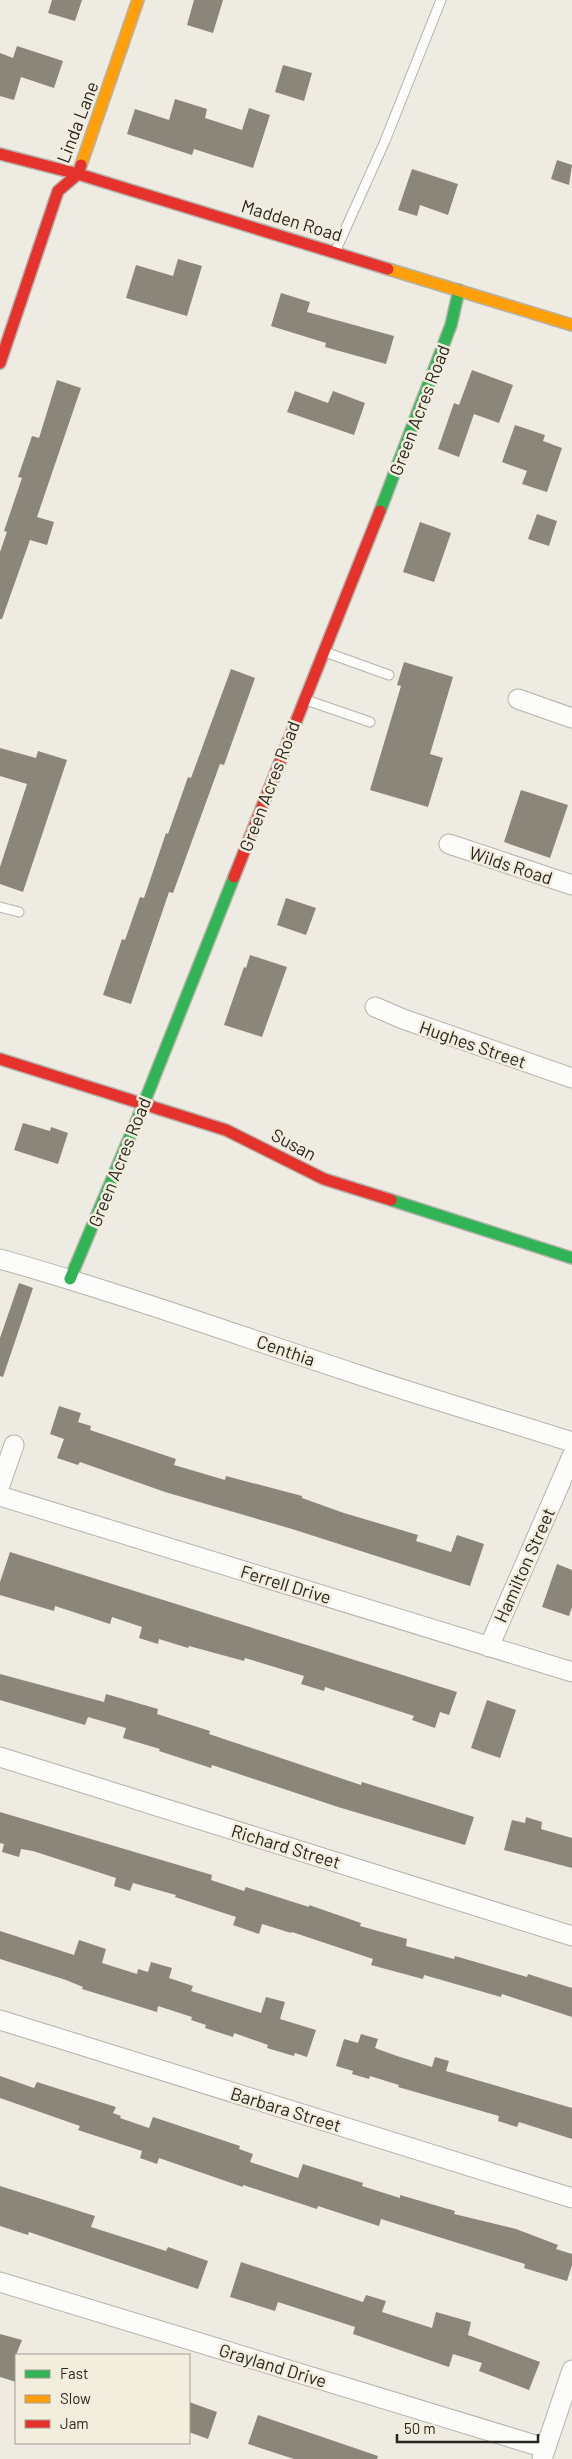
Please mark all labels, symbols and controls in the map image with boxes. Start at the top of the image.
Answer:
street label: Linda Lane [51,78,103,166]
street label: Madden Road [239,194,345,246]
street label: Green Acres Road [384,342,454,478]
street label: Green Acres Road [234,718,304,854]
street label: Wilds Road [467,841,555,889]
street label: Hughes Street [417,1015,529,1073]
street label: Green Acres Road [83,1094,155,1230]
street label: Susan [268,1123,320,1165]
street label: Centhia [254,1330,318,1370]
street label: Hamilton Street [489,1504,559,1626]
street label: Ferrell Drive [238,1560,334,1608]
street label: Richard Street [229,1819,343,1873]
street label: Barbara Street [228,2082,344,2136]
street label: Grayland Drive [217,2338,329,2392]
legend [15,2354,190,2444]
text: Fast [60,2364,88,2382]
text: Slow [60,2389,91,2407]
scale bar [397,2412,538,2444]
text: Jam [60,2414,89,2432]
text: 50 m [404,2419,436,2437]

